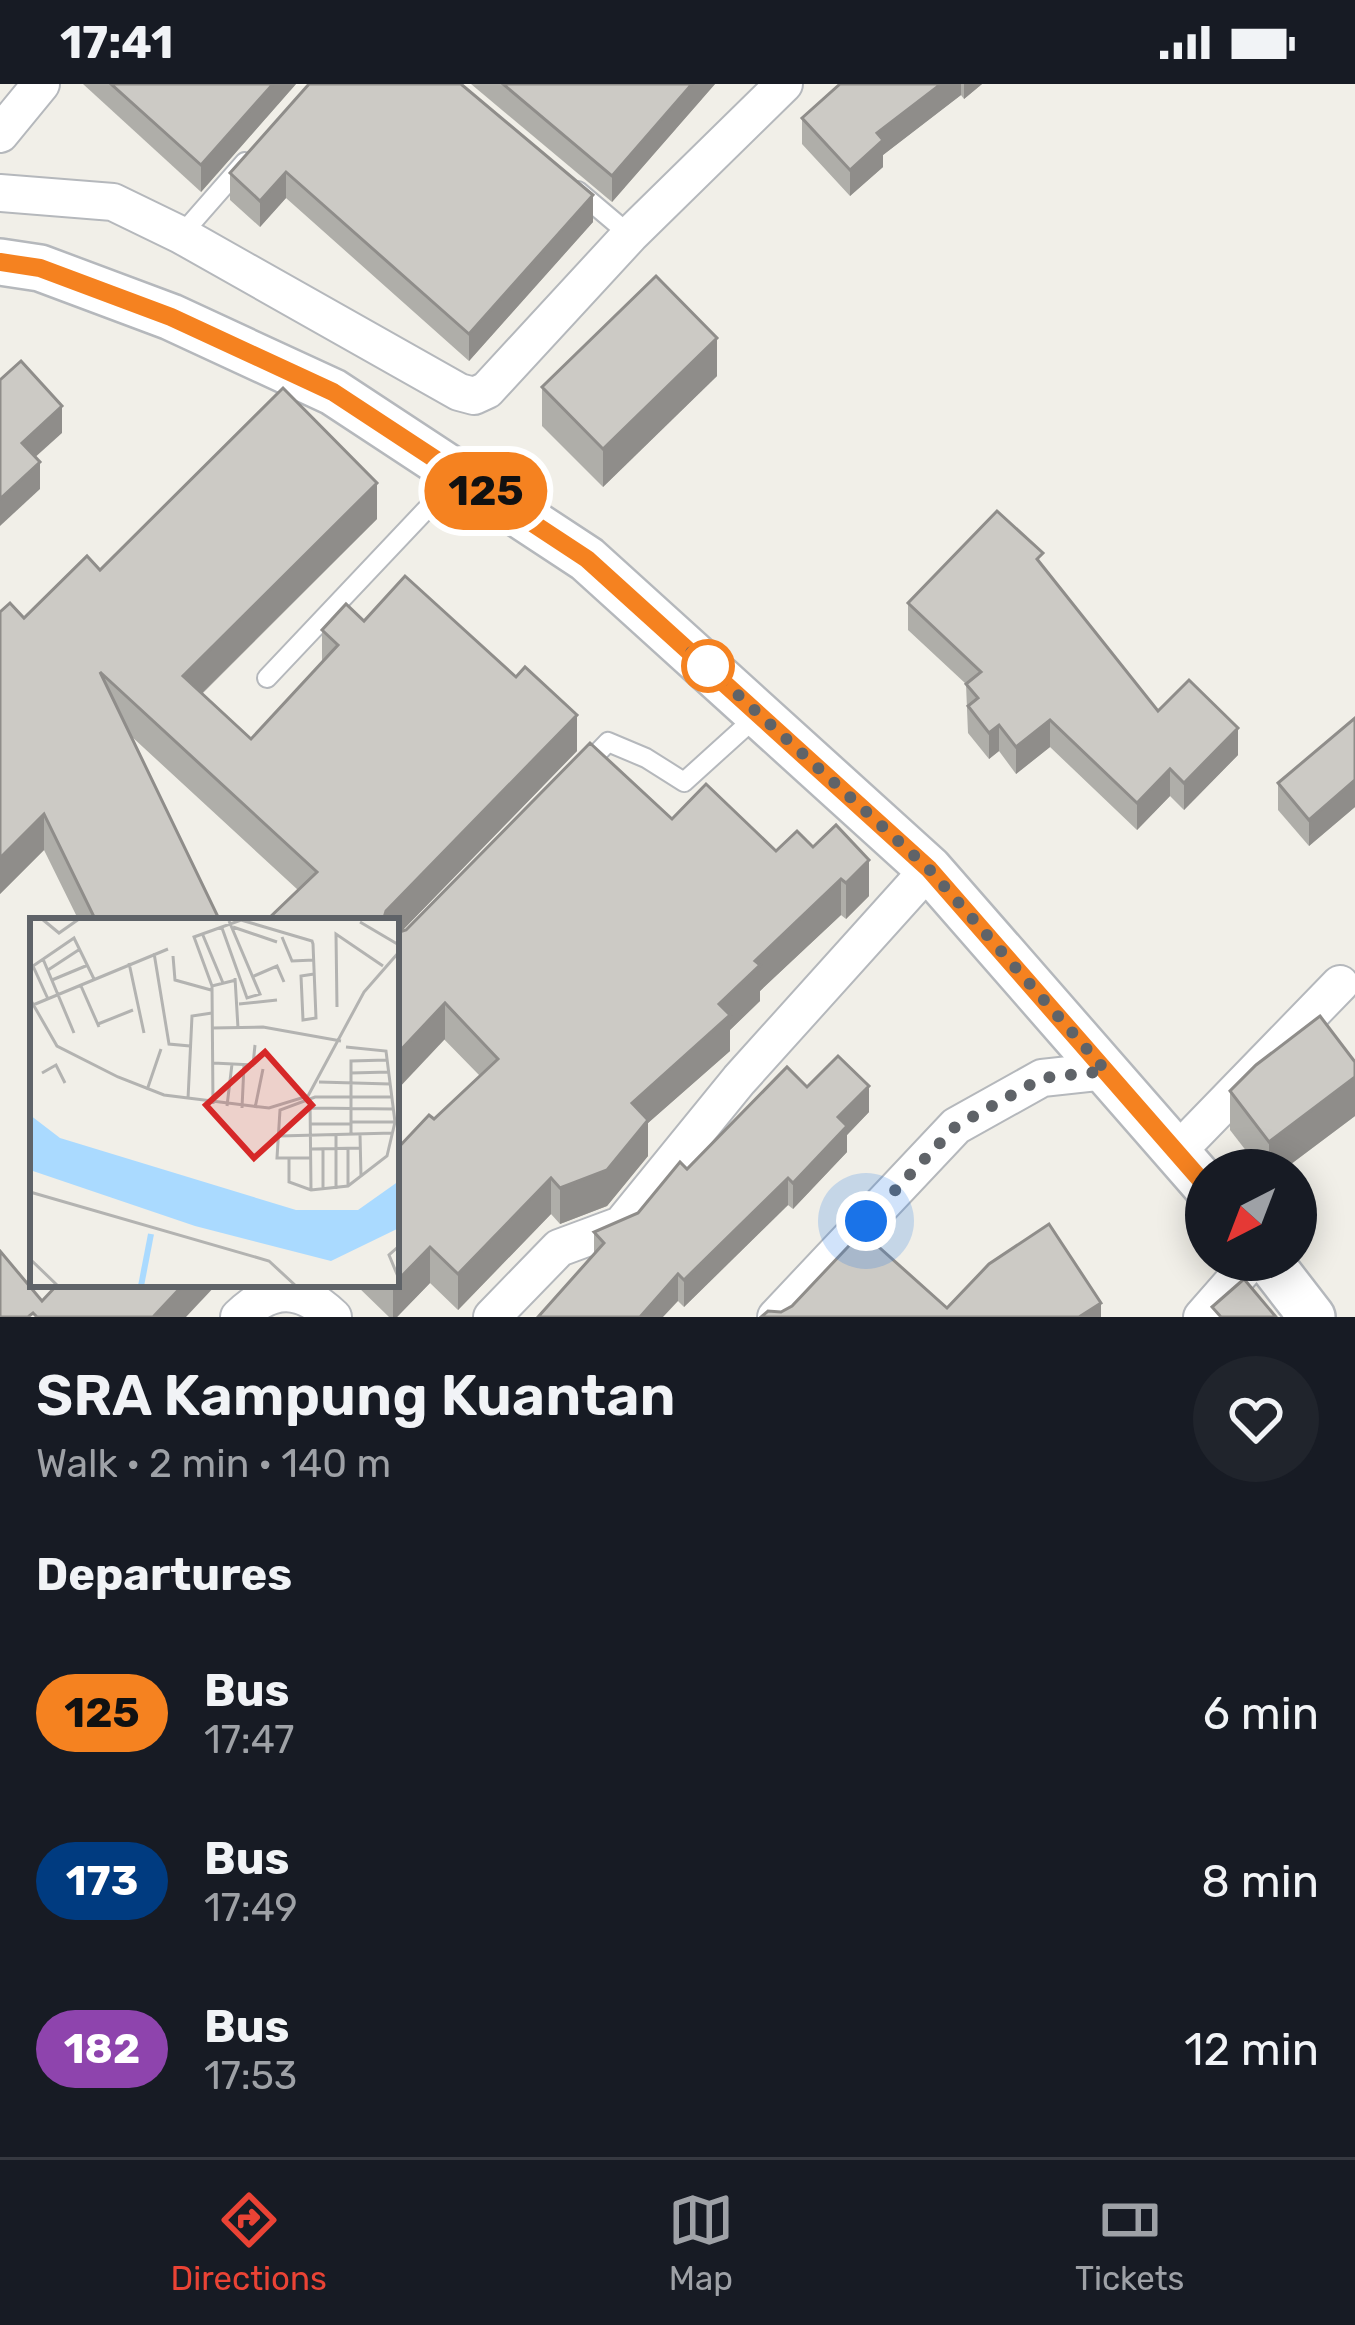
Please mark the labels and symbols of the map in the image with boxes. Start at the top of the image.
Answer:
line badge: 125 [417,452,555,530]
unlabelled marker [683,641,733,691]
inset map [30,918,399,1287]
north arrow [1185,1149,1317,1281]
your location [836,1191,896,1251]

